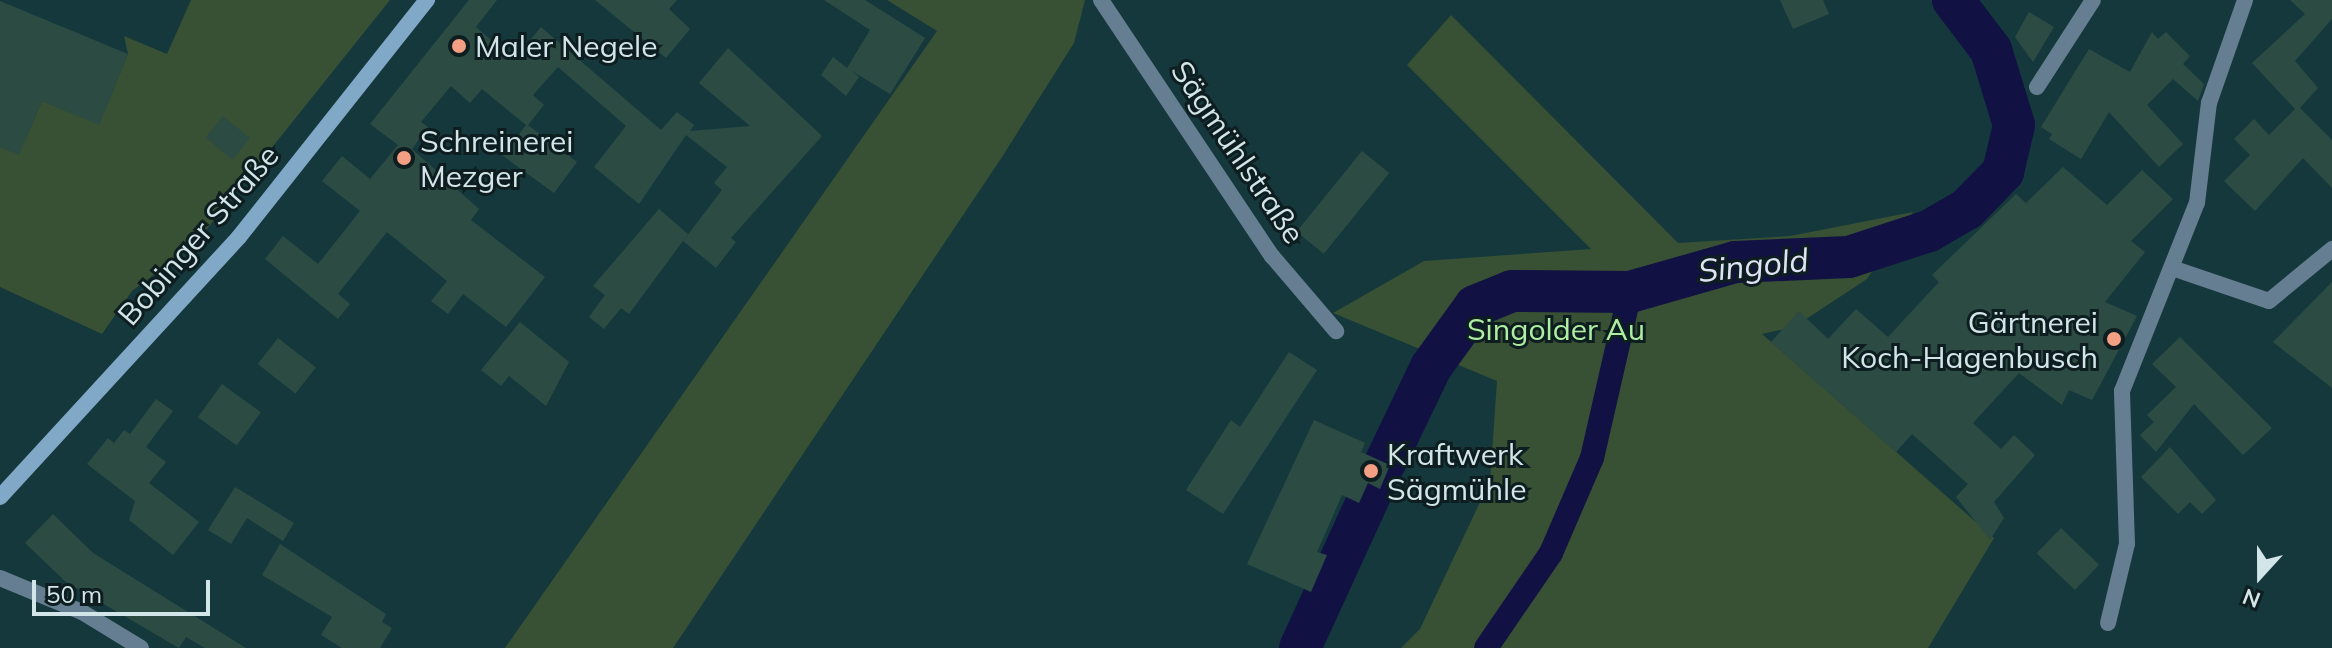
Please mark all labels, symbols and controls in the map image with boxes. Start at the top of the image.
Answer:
place label: Maler Negele [475,28,658,64]
marker: Maler Negele [450,37,468,55]
street label: Sägmühlstraße [1164,54,1312,250]
place label: Schreinerei Mezger [420,123,573,194]
street label: Bobinger Straße [110,138,286,332]
marker: Schreinerei Mezger [395,149,413,167]
water label: Singold [1696,240,1810,290]
place label: Gärtnerei Koch-Hagenbusch [1841,304,2098,374]
park label: Singolder Au [1467,311,1645,347]
marker: Gärtnerei Koch-Hagenbusch [2105,330,2123,348]
place label: Kraftwerk Sägmühle [1387,436,1526,506]
marker: Kraftwerk Sägmühle [1362,462,1380,480]
north arrow [2220,536,2300,616]
scale bar [36,564,214,614]
text: 50 m [46,579,102,609]
text: N [2239,582,2264,614]

